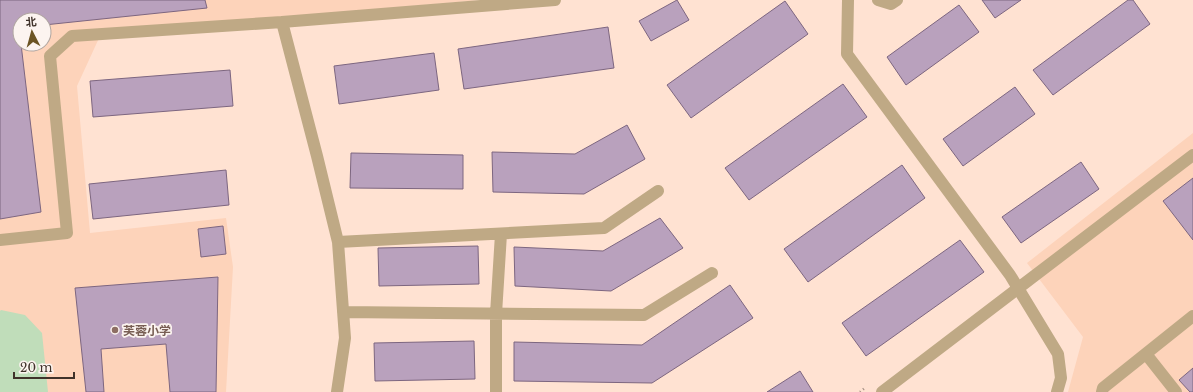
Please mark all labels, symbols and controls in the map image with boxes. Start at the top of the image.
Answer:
north arrow [12,12,52,52]
text: 北 [25,15,37,30]
place label: 芙蓉小学 [123,323,171,338]
marker: 芙蓉小学 [110,325,120,335]
scale bar [14,354,74,380]
text: 20 m [20,360,52,375]

